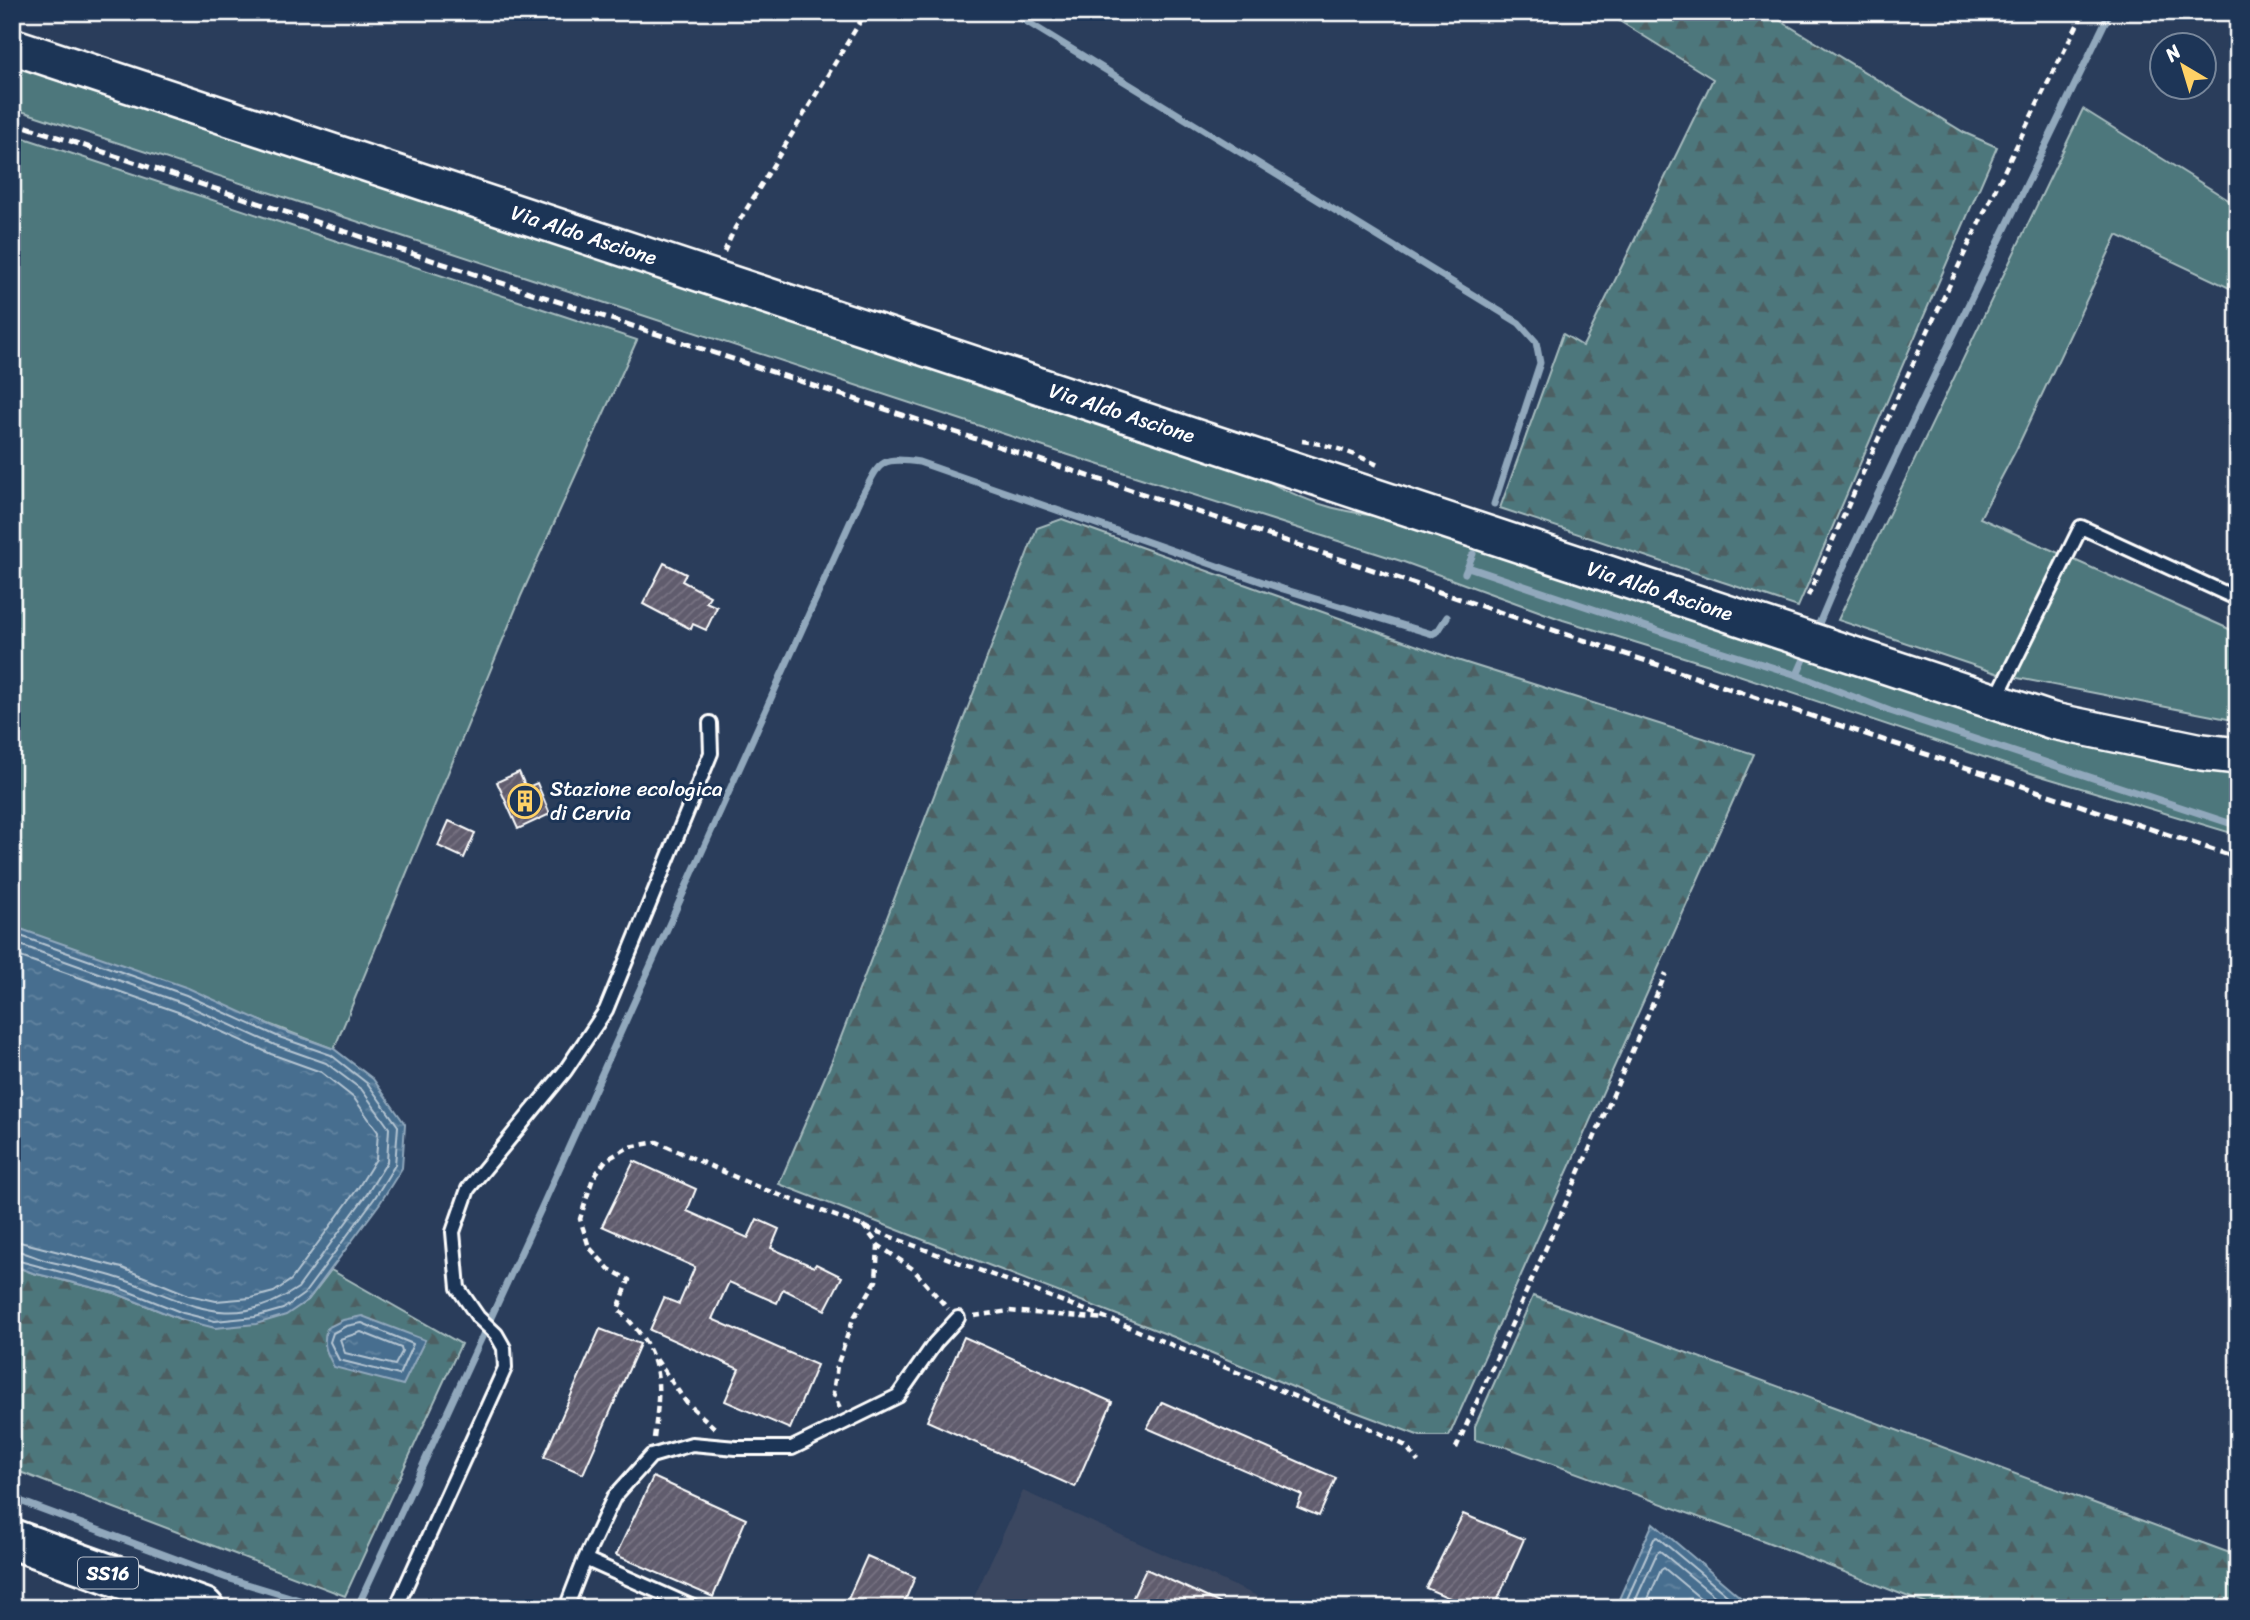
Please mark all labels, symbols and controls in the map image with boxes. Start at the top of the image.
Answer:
north arrow [2148,32,2218,102]
text: N [2157,35,2189,71]
street label: Via Aldo Ascione [506,194,662,276]
street label: Via Aldo Ascione [1044,372,1200,454]
street label: Via Aldo Ascione [1582,550,1738,632]
place label: Stazione ecologica di Cervia [550,770,723,832]
building icon: Stazione ecologica di Cervia [506,782,544,820]
road number: SS16 [78,1558,138,1588]

